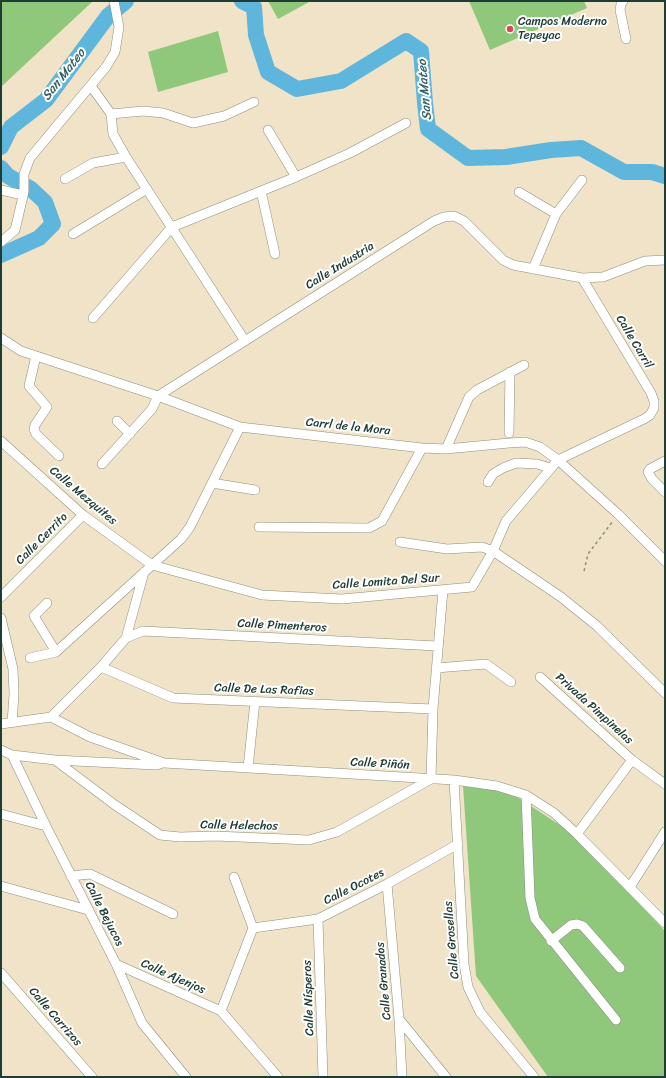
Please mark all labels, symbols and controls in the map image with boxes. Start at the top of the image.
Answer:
place label: Campos Moderno Tepeyac [518,15,607,43]
marker: Campos Moderno Tepeyac [505,24,515,34]
water label: San Mateo [39,46,89,104]
water label: San Mateo [415,59,435,121]
street label: Calle Industria [303,239,377,293]
street label: Calle Carril [612,313,656,371]
street label: Carrl de la Mora [305,415,391,439]
street label: Calle Mezquites [46,464,120,528]
street label: Calle Cerrito [13,510,71,568]
street label: Calle Lomita Del Sur [332,571,440,593]
street label: Calle Pimenteros [237,616,327,636]
street label: Privada Pimpinelas [552,670,636,748]
street label: Calle De Las Rafias [214,681,314,699]
street label: Calle Piñón [350,755,410,773]
street label: Calle Helechos [200,818,278,834]
street label: Calle Ocotes [321,866,387,908]
street label: Calle Bejucos [82,879,126,949]
street label: Calle Grosellas [441,900,463,980]
street label: Calle Granados [373,941,395,1021]
street label: Calle Ajenjos [138,956,208,998]
street label: Calle Nísperos [300,960,318,1036]
street label: Calle Carrizos [25,985,85,1049]

